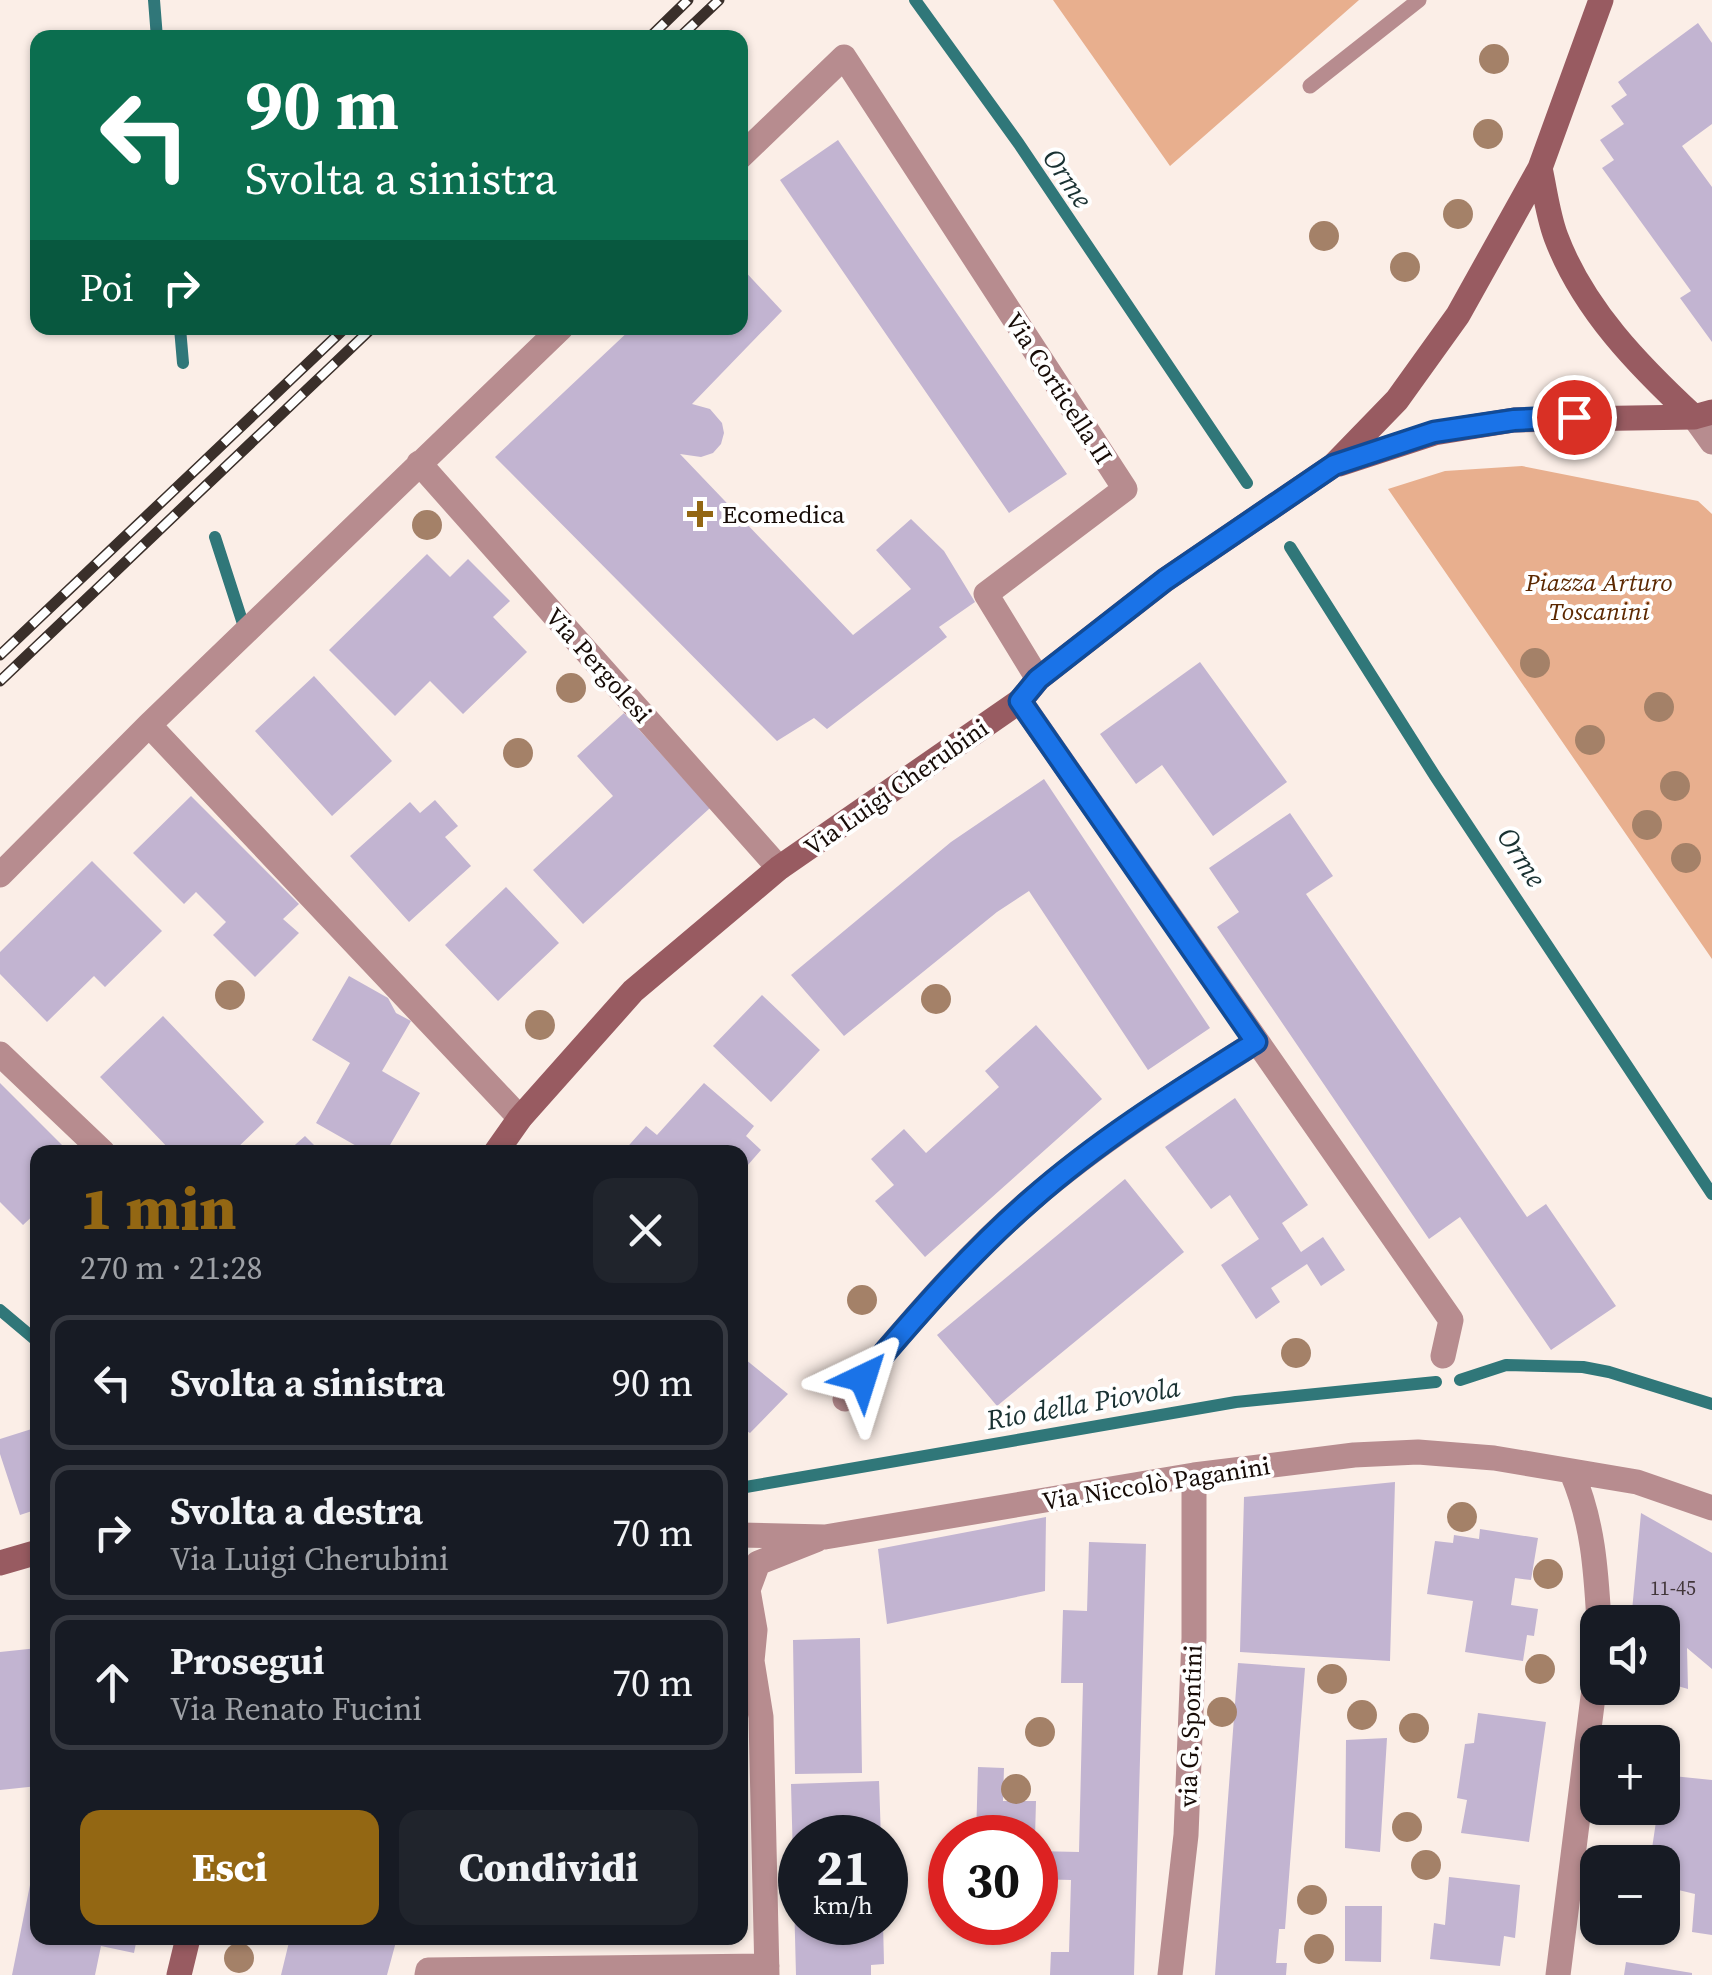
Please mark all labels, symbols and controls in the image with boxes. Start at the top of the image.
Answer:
text: 90 m [245,56,399,152]
icon: left [80,70,210,200]
water label: Orme [1034,141,1102,216]
text: Svolta a sinistra [245,147,557,209]
icon: right [154,260,209,315]
text: Poi [80,262,134,314]
street label: Via Corticella II [997,305,1121,471]
pin [1532,375,1617,460]
icon: arrive [1547,390,1602,445]
place label: Ecomedica [722,497,845,531]
marker: Ecomedica [687,501,713,527]
park label: Piazza Arturo Toscanini [1524,565,1673,628]
street label: Via Pergolesi [538,600,660,730]
street label: Via Luigi Cherubini [797,711,995,863]
water label: Orme [1489,820,1556,895]
text: 1 min [80,1167,236,1249]
button: close [593,1178,698,1283]
text: 270 m · 21:28 [80,1246,262,1290]
position arrow [811,1326,915,1430]
icon: left [85,1355,140,1410]
text: Svolta a sinistra [170,1357,445,1409]
text: 90 m [612,1357,693,1409]
water label: Rio della Piovola [982,1367,1183,1439]
street label: Via Niccolò Paganini [1040,1448,1272,1518]
text: Svolta a destra [170,1485,423,1537]
icon: right [85,1505,140,1560]
text: 70 m [612,1507,693,1559]
text: Via Luigi Cherubini [170,1537,449,1581]
house number: 11-45 [1650,1574,1696,1602]
map controls [1580,1605,1680,1945]
button: sound [1580,1605,1680,1705]
text: Prosegui [170,1635,324,1687]
street label: via G. Spontini [1170,1644,1210,1808]
icon: ahead [85,1655,140,1710]
text: 70 m [612,1657,693,1709]
text: Via Renato Fucini [170,1687,422,1731]
button: + [1580,1725,1680,1825]
button: Esci [80,1810,379,1925]
button: Condividi [399,1810,698,1925]
speed limit sign: 30 [928,1815,1058,1945]
text: 21 [816,1833,870,1902]
button: − [1580,1845,1680,1945]
text: km/h [813,1888,873,1922]

